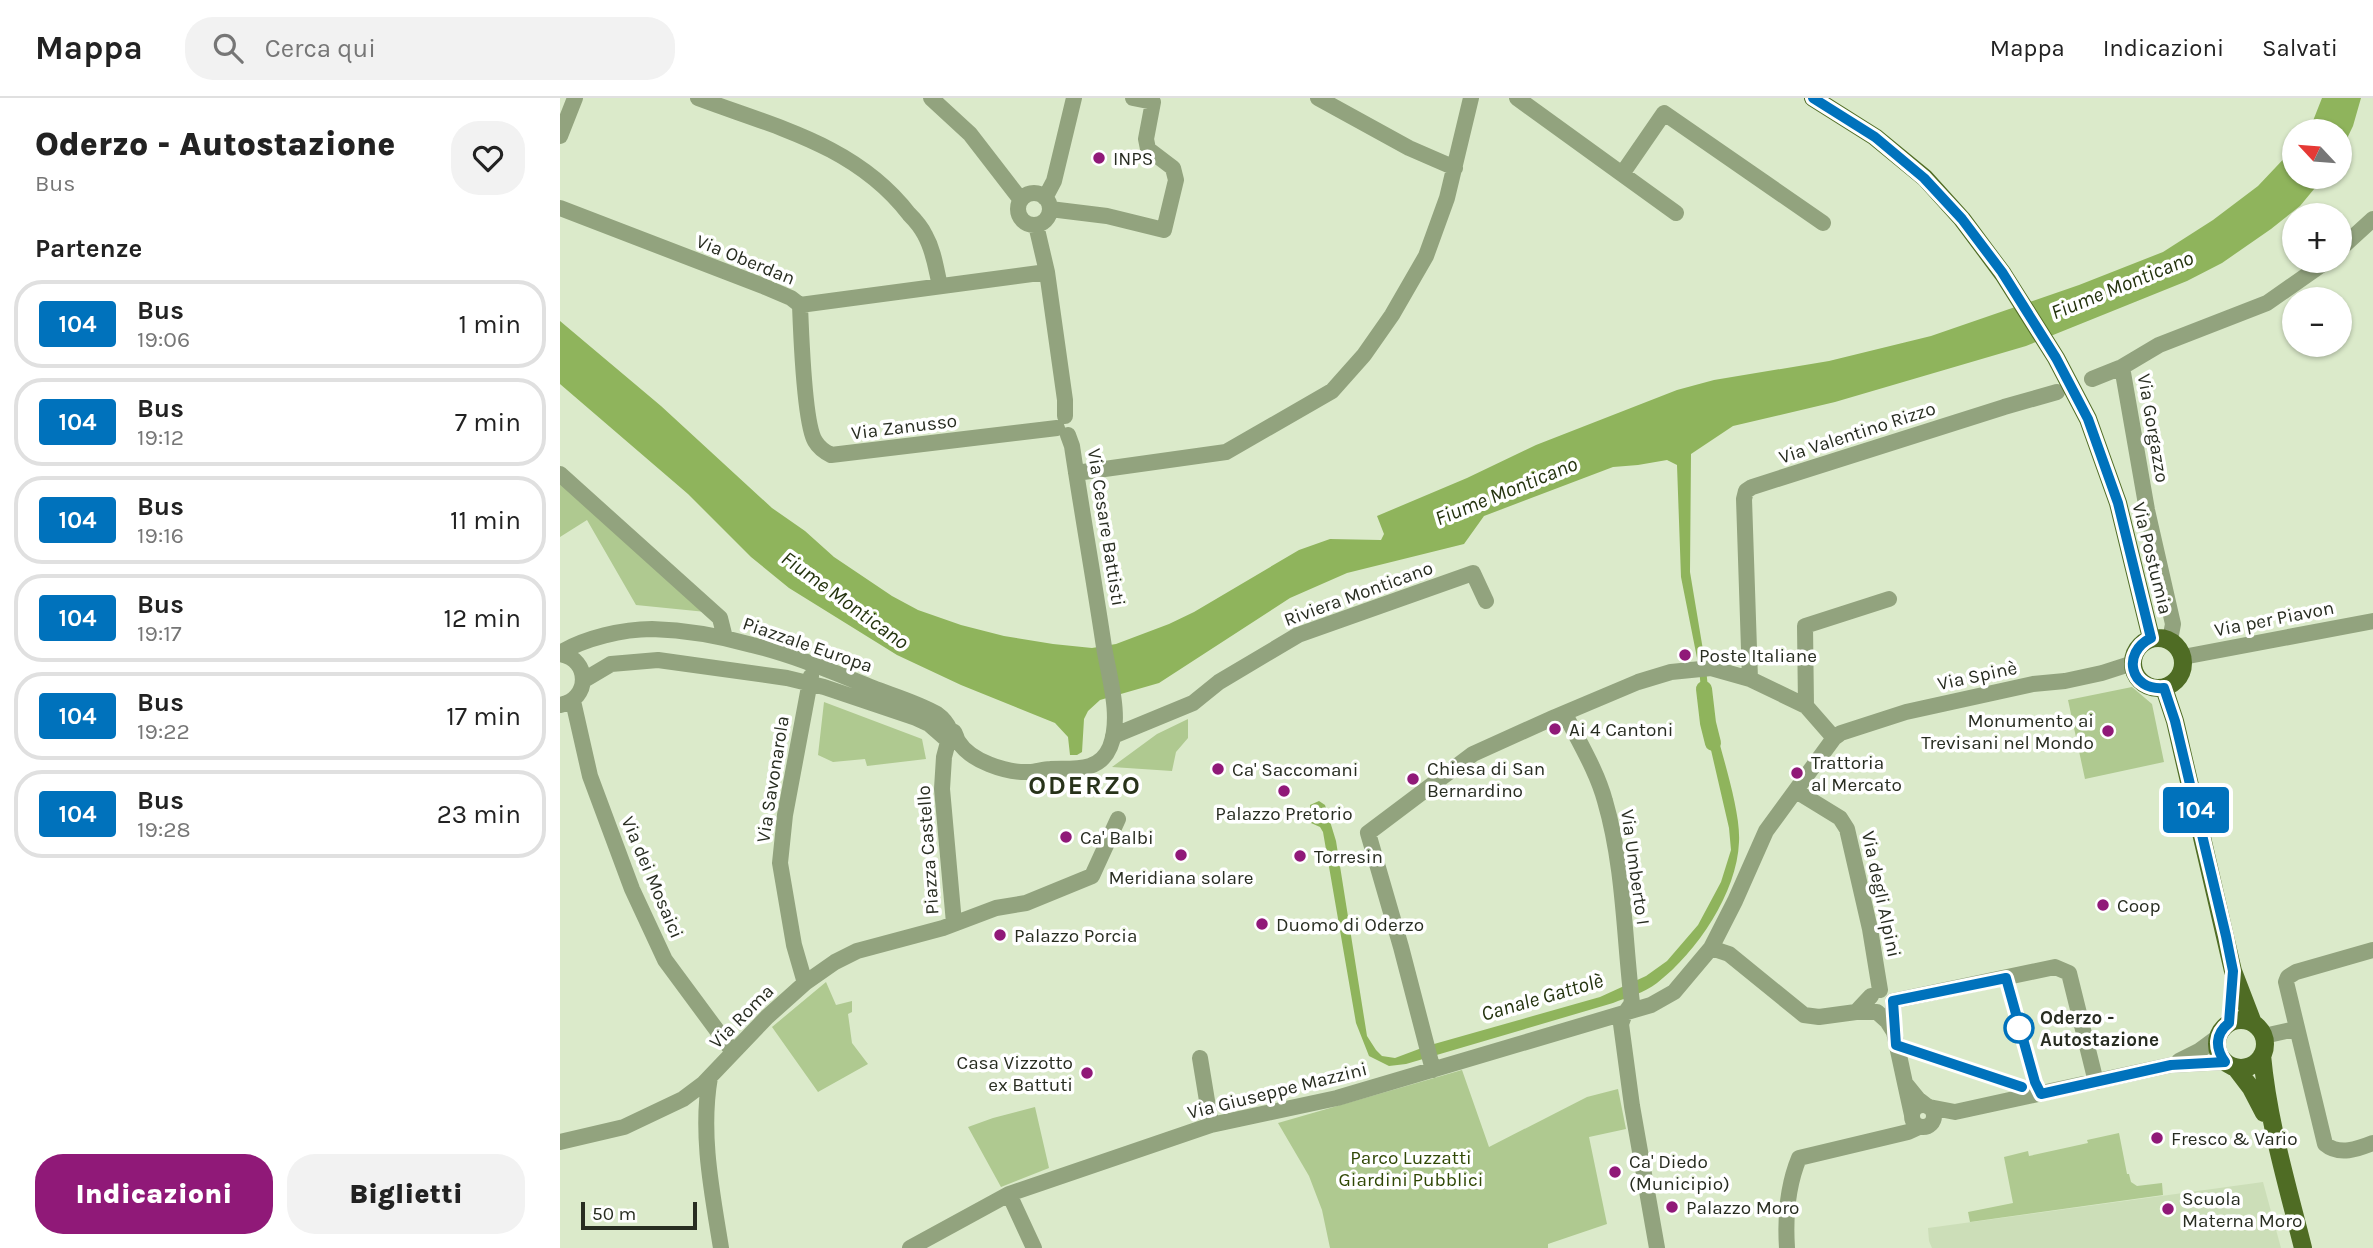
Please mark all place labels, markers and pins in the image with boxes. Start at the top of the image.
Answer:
place label: INPS [1113,148,1153,170]
marker: INPS [1091,150,1107,166]
place label: Poste Italiane [1699,645,1817,667]
marker: Poste Italiane [1677,647,1693,663]
place label: Monumento ai Trevisani nel Mondo [1921,710,2094,754]
place label: Ai 4 Cantoni [1569,719,1673,741]
marker: Ai 4 Cantoni [1547,721,1563,737]
marker: Monumento ai Trevisani nel Mondo [2100,723,2116,739]
place label: Trattoria al Mercato [1811,752,1902,796]
place label: Chiesa di San Bernardino [1427,758,1545,802]
place label: Ca' Saccomani [1232,759,1359,781]
marker: Ca' Saccomani [1210,761,1226,777]
marker: Trattoria al Mercato [1789,765,1805,781]
marker: Chiesa di San Bernardino [1405,771,1421,787]
marker: Palazzo Pretorio [1276,783,1292,799]
place label: Palazzo Pretorio [1215,803,1353,825]
place label: Ca' Balbi [1080,827,1154,849]
marker: Ca' Balbi [1058,829,1074,845]
place label: Torresin [1314,846,1383,868]
marker: Meridiana solare [1173,847,1189,863]
marker: Torresin [1292,848,1308,864]
place label: Meridiana solare [1109,867,1253,889]
place label: Coop [2117,895,2161,917]
marker: Coop [2095,897,2111,913]
place label: Duomo di Oderzo [1276,914,1424,936]
marker: Duomo di Oderzo [1254,916,1270,932]
place label: Palazzo Porcia [1014,925,1137,947]
marker: Palazzo Porcia [992,927,1008,943]
place label: Oderzo - Autostazione [2040,1007,2159,1051]
marker: Oderzo - Autostazione [2004,1013,2034,1043]
place label: Casa Vizzotto ex Battuti [957,1052,1073,1096]
marker: Casa Vizzotto ex Battuti [1079,1065,1095,1081]
place label: Fresco & Vario [2171,1128,2298,1150]
marker: Fresco & Vario [2149,1130,2165,1146]
place label: Ca' Diedo (Municipio) [1629,1151,1730,1195]
marker: Ca' Diedo (Municipio) [1607,1164,1623,1180]
place label: Scuola Materna Moro [2182,1188,2303,1232]
place label: Palazzo Moro [1686,1197,1799,1219]
marker: Palazzo Moro [1664,1199,1680,1215]
marker: Scuola Materna Moro [2160,1201,2176,1217]

